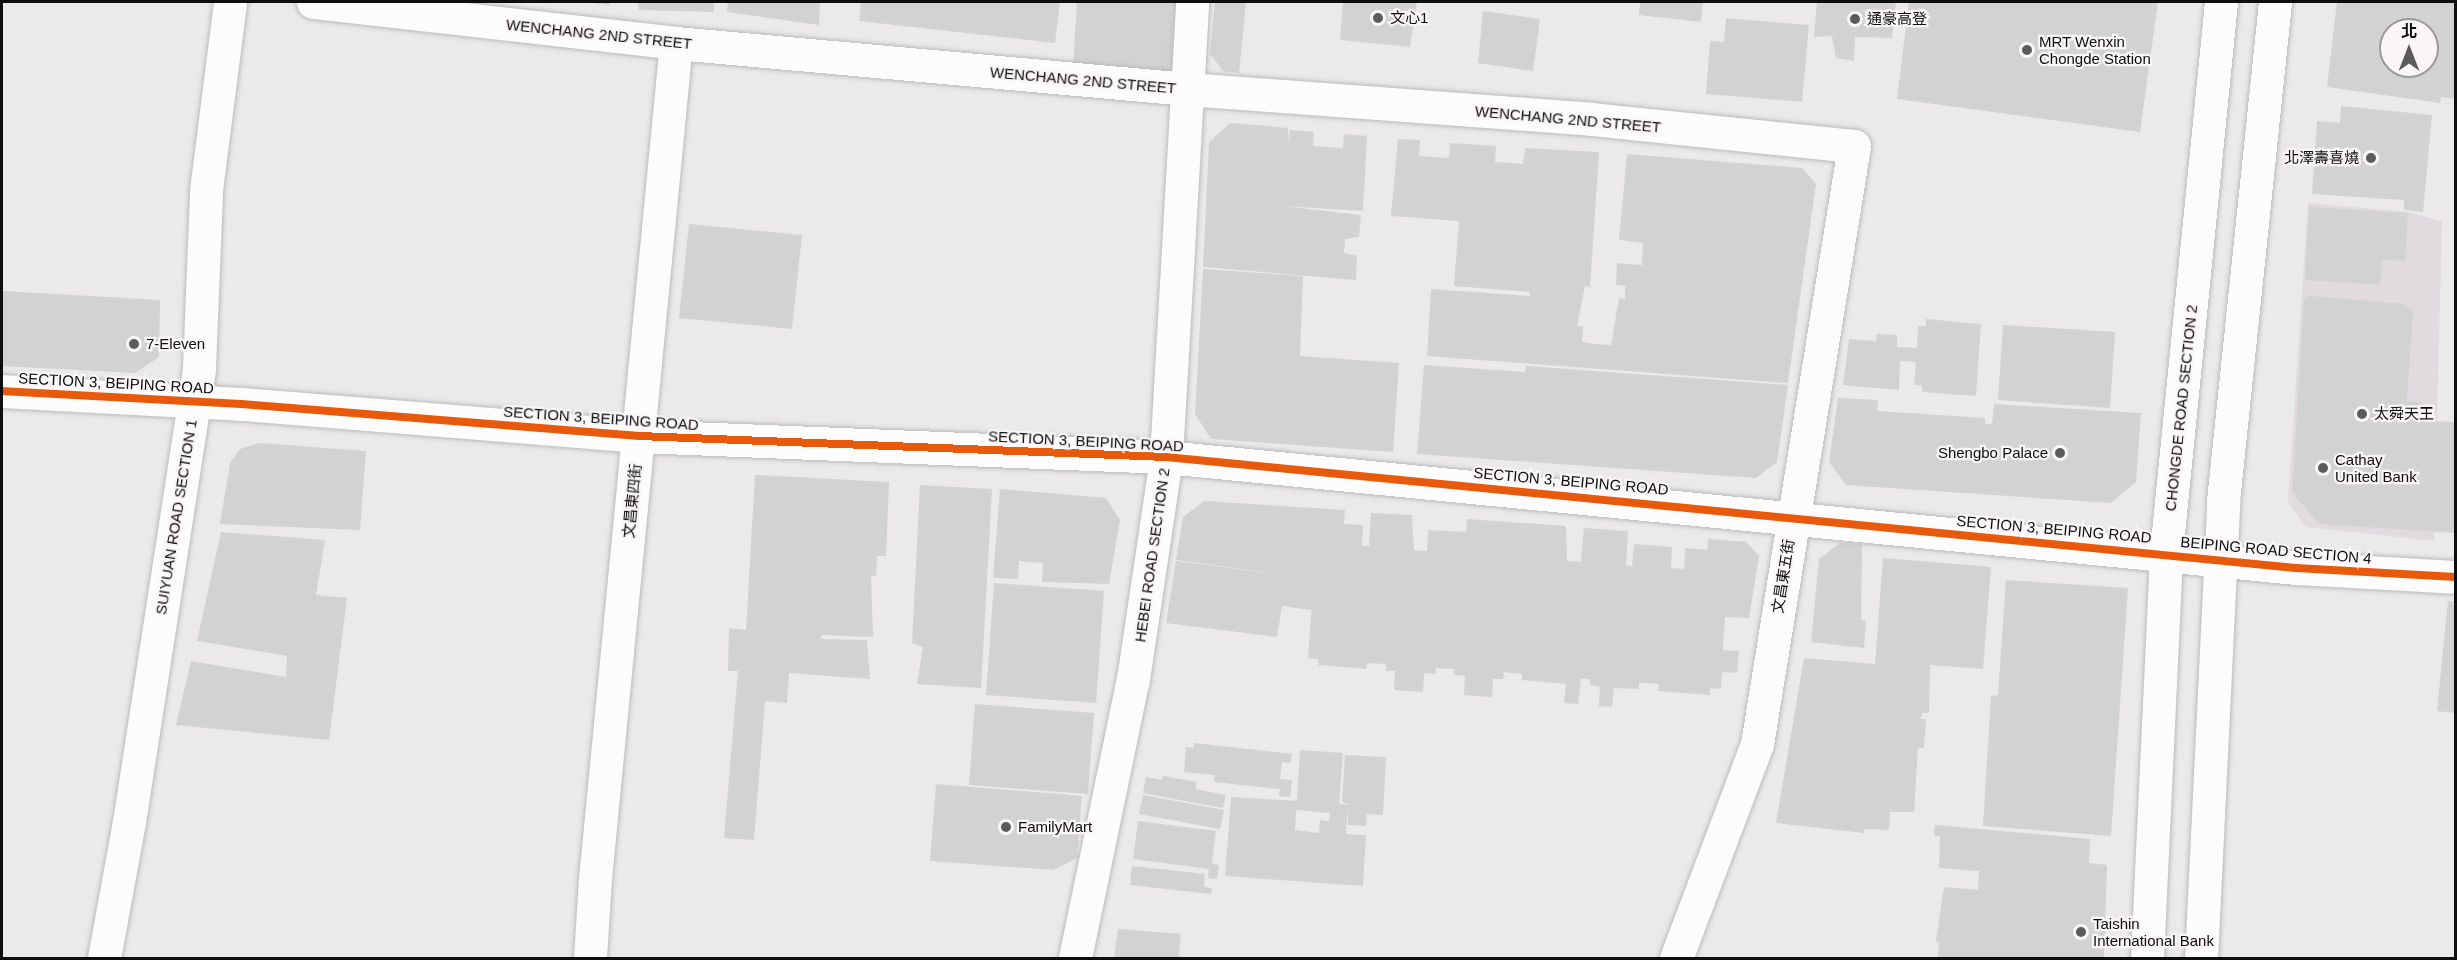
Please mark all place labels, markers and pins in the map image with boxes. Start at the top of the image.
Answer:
place label: 文心1 [1390,9,1428,27]
place label: 通豪高登 [1867,10,1927,28]
marker: 文心1 [1371,11,1385,25]
marker: 通豪高登 [1848,12,1862,26]
place label: MRT Wenxin Chongde Station [2039,32,2151,67]
marker: MRT Wenxin Chongde Station [2020,43,2034,57]
place label: 北澤壽喜燒 [2284,149,2359,167]
marker: 北澤壽喜燒 [2364,151,2378,165]
place label: 7-Eleven [146,335,205,353]
marker: 7-Eleven [127,337,141,351]
place label: 太舜天王 [2374,405,2434,423]
marker: 太舜天王 [2355,407,2369,421]
place label: Shengbo Palace [1938,444,2048,462]
marker: Shengbo Palace [2053,446,2067,460]
place label: Cathay United Bank [2335,450,2417,485]
marker: Cathay United Bank [2316,461,2330,475]
place label: FamilyMart [1018,818,1092,836]
marker: FamilyMart [999,820,1013,834]
place label: Taishin International Bank [2093,914,2214,949]
marker: Taishin International Bank [2074,925,2088,939]

